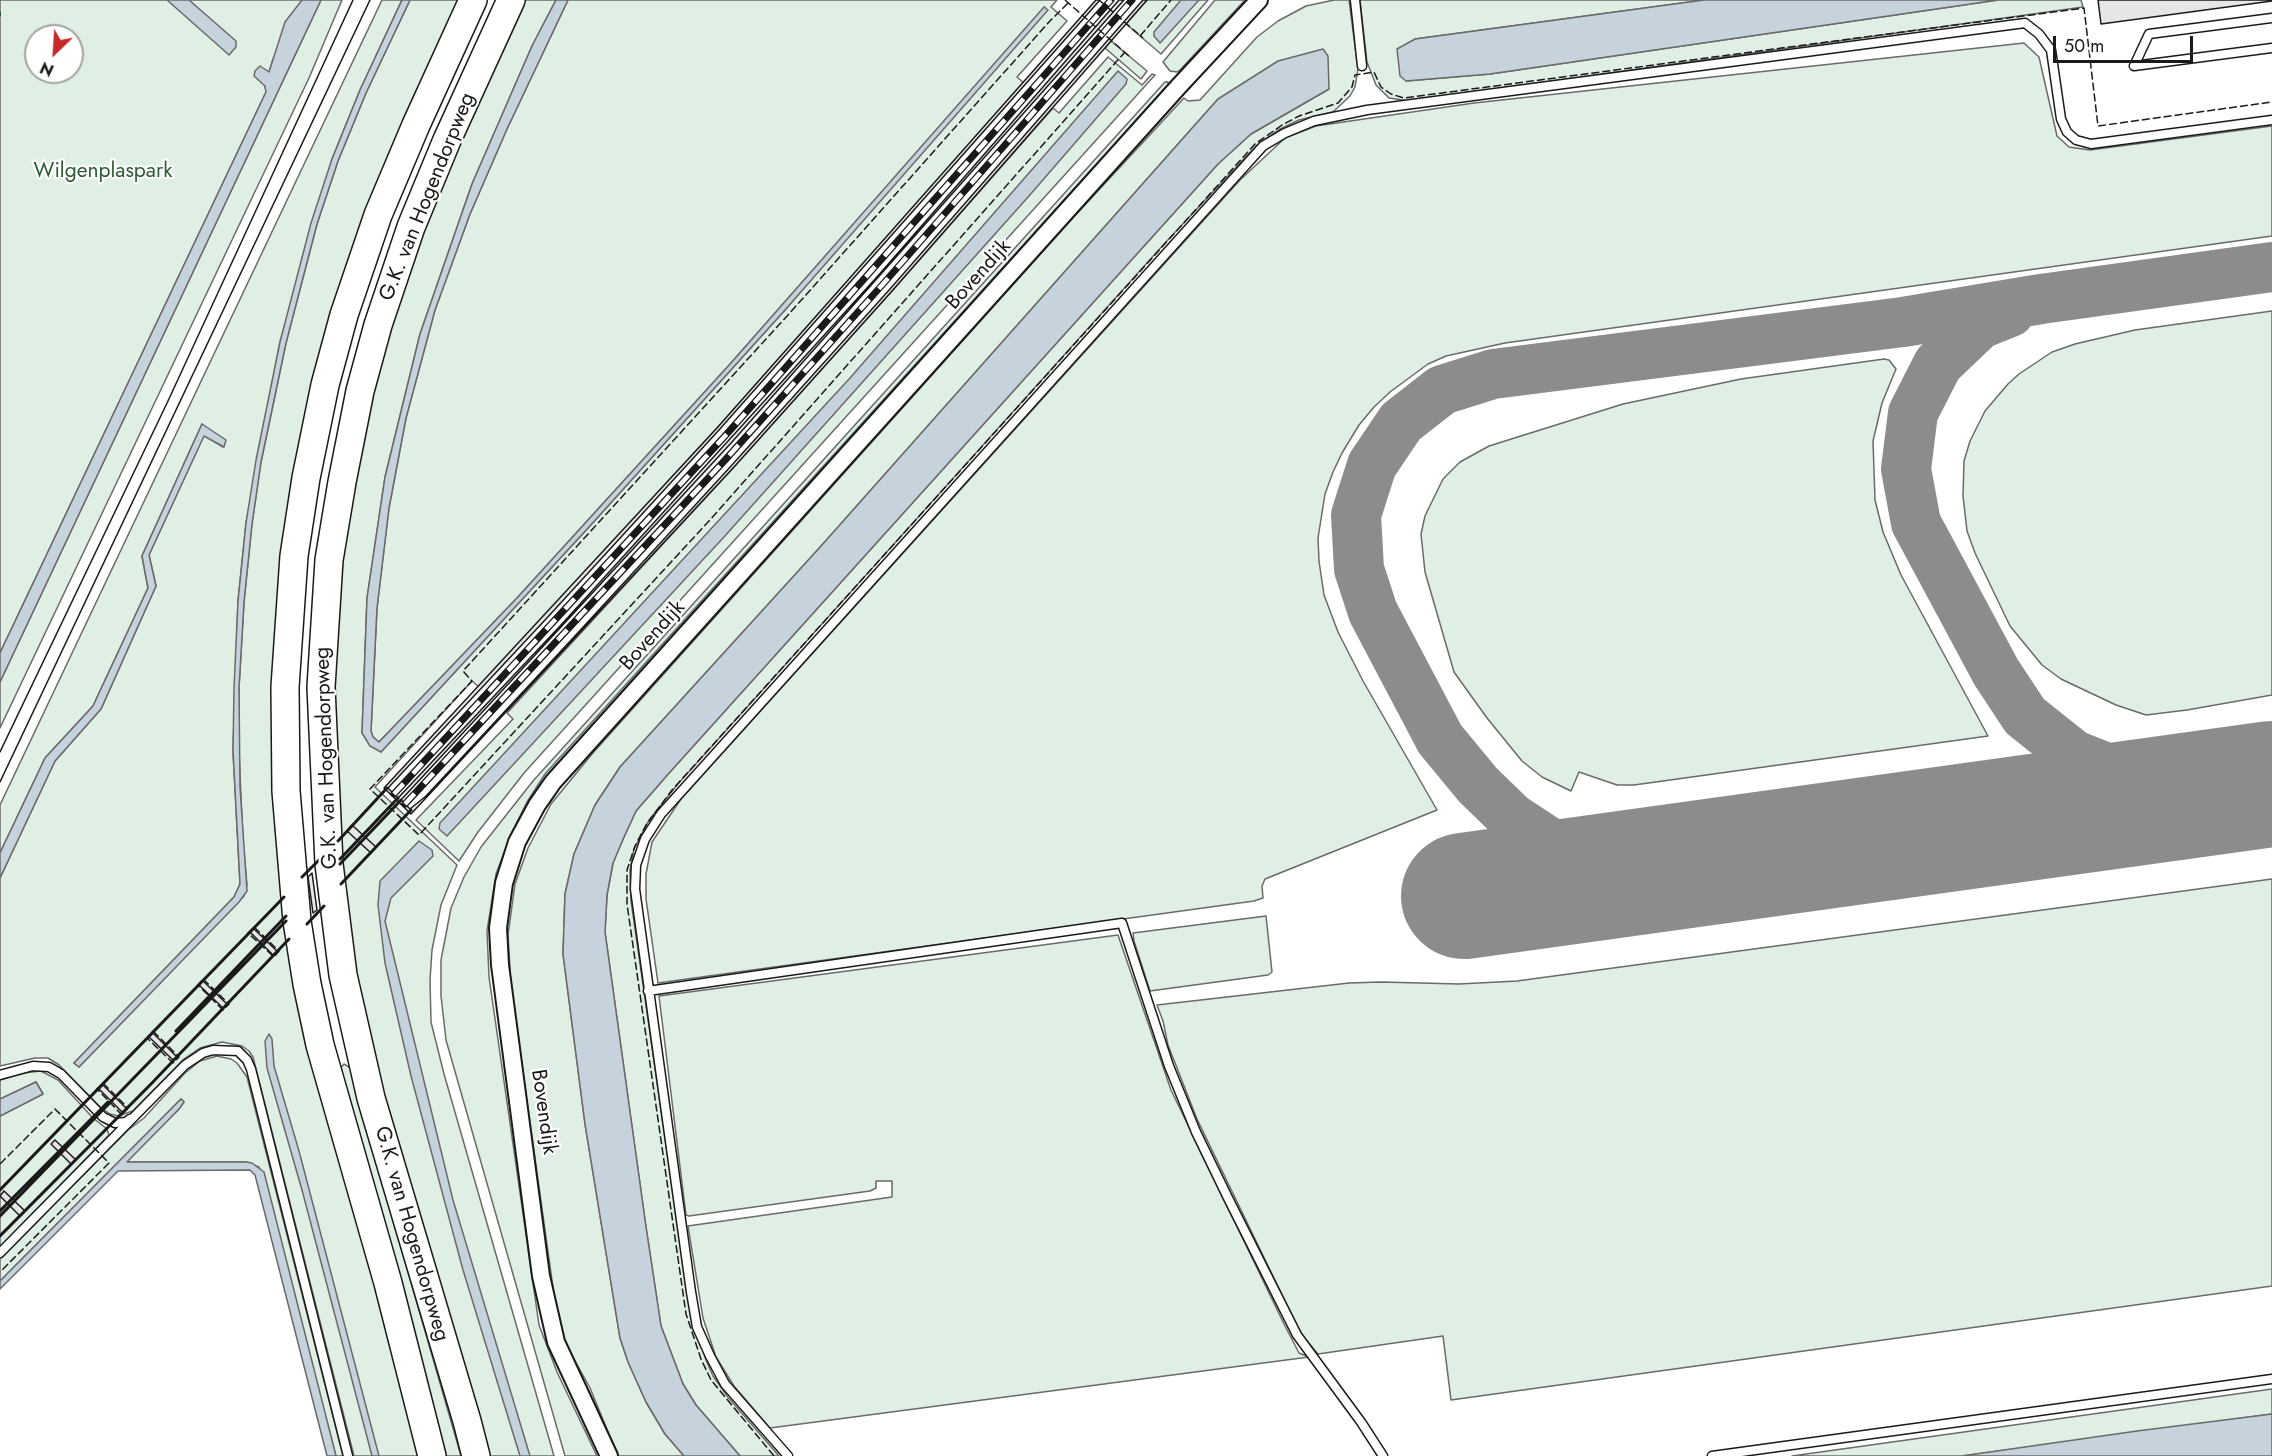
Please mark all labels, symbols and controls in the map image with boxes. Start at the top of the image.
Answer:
north arrow [24,24,84,84]
scale bar [2056,24,2196,62]
text: 50 m [2064,33,2104,59]
text: N [36,56,58,82]
street label: G.K. van Hogendorpweg [375,89,481,305]
park label: Wilgenplaspark [34,159,172,185]
street label: Bovendijk [941,235,1017,315]
street label: Bovendijk [615,596,691,676]
street label: G.K. van Hogendorpweg [311,646,343,870]
street label: Bovendijk [525,1068,561,1156]
street label: G.K. van Hogendorpweg [368,1124,454,1344]

